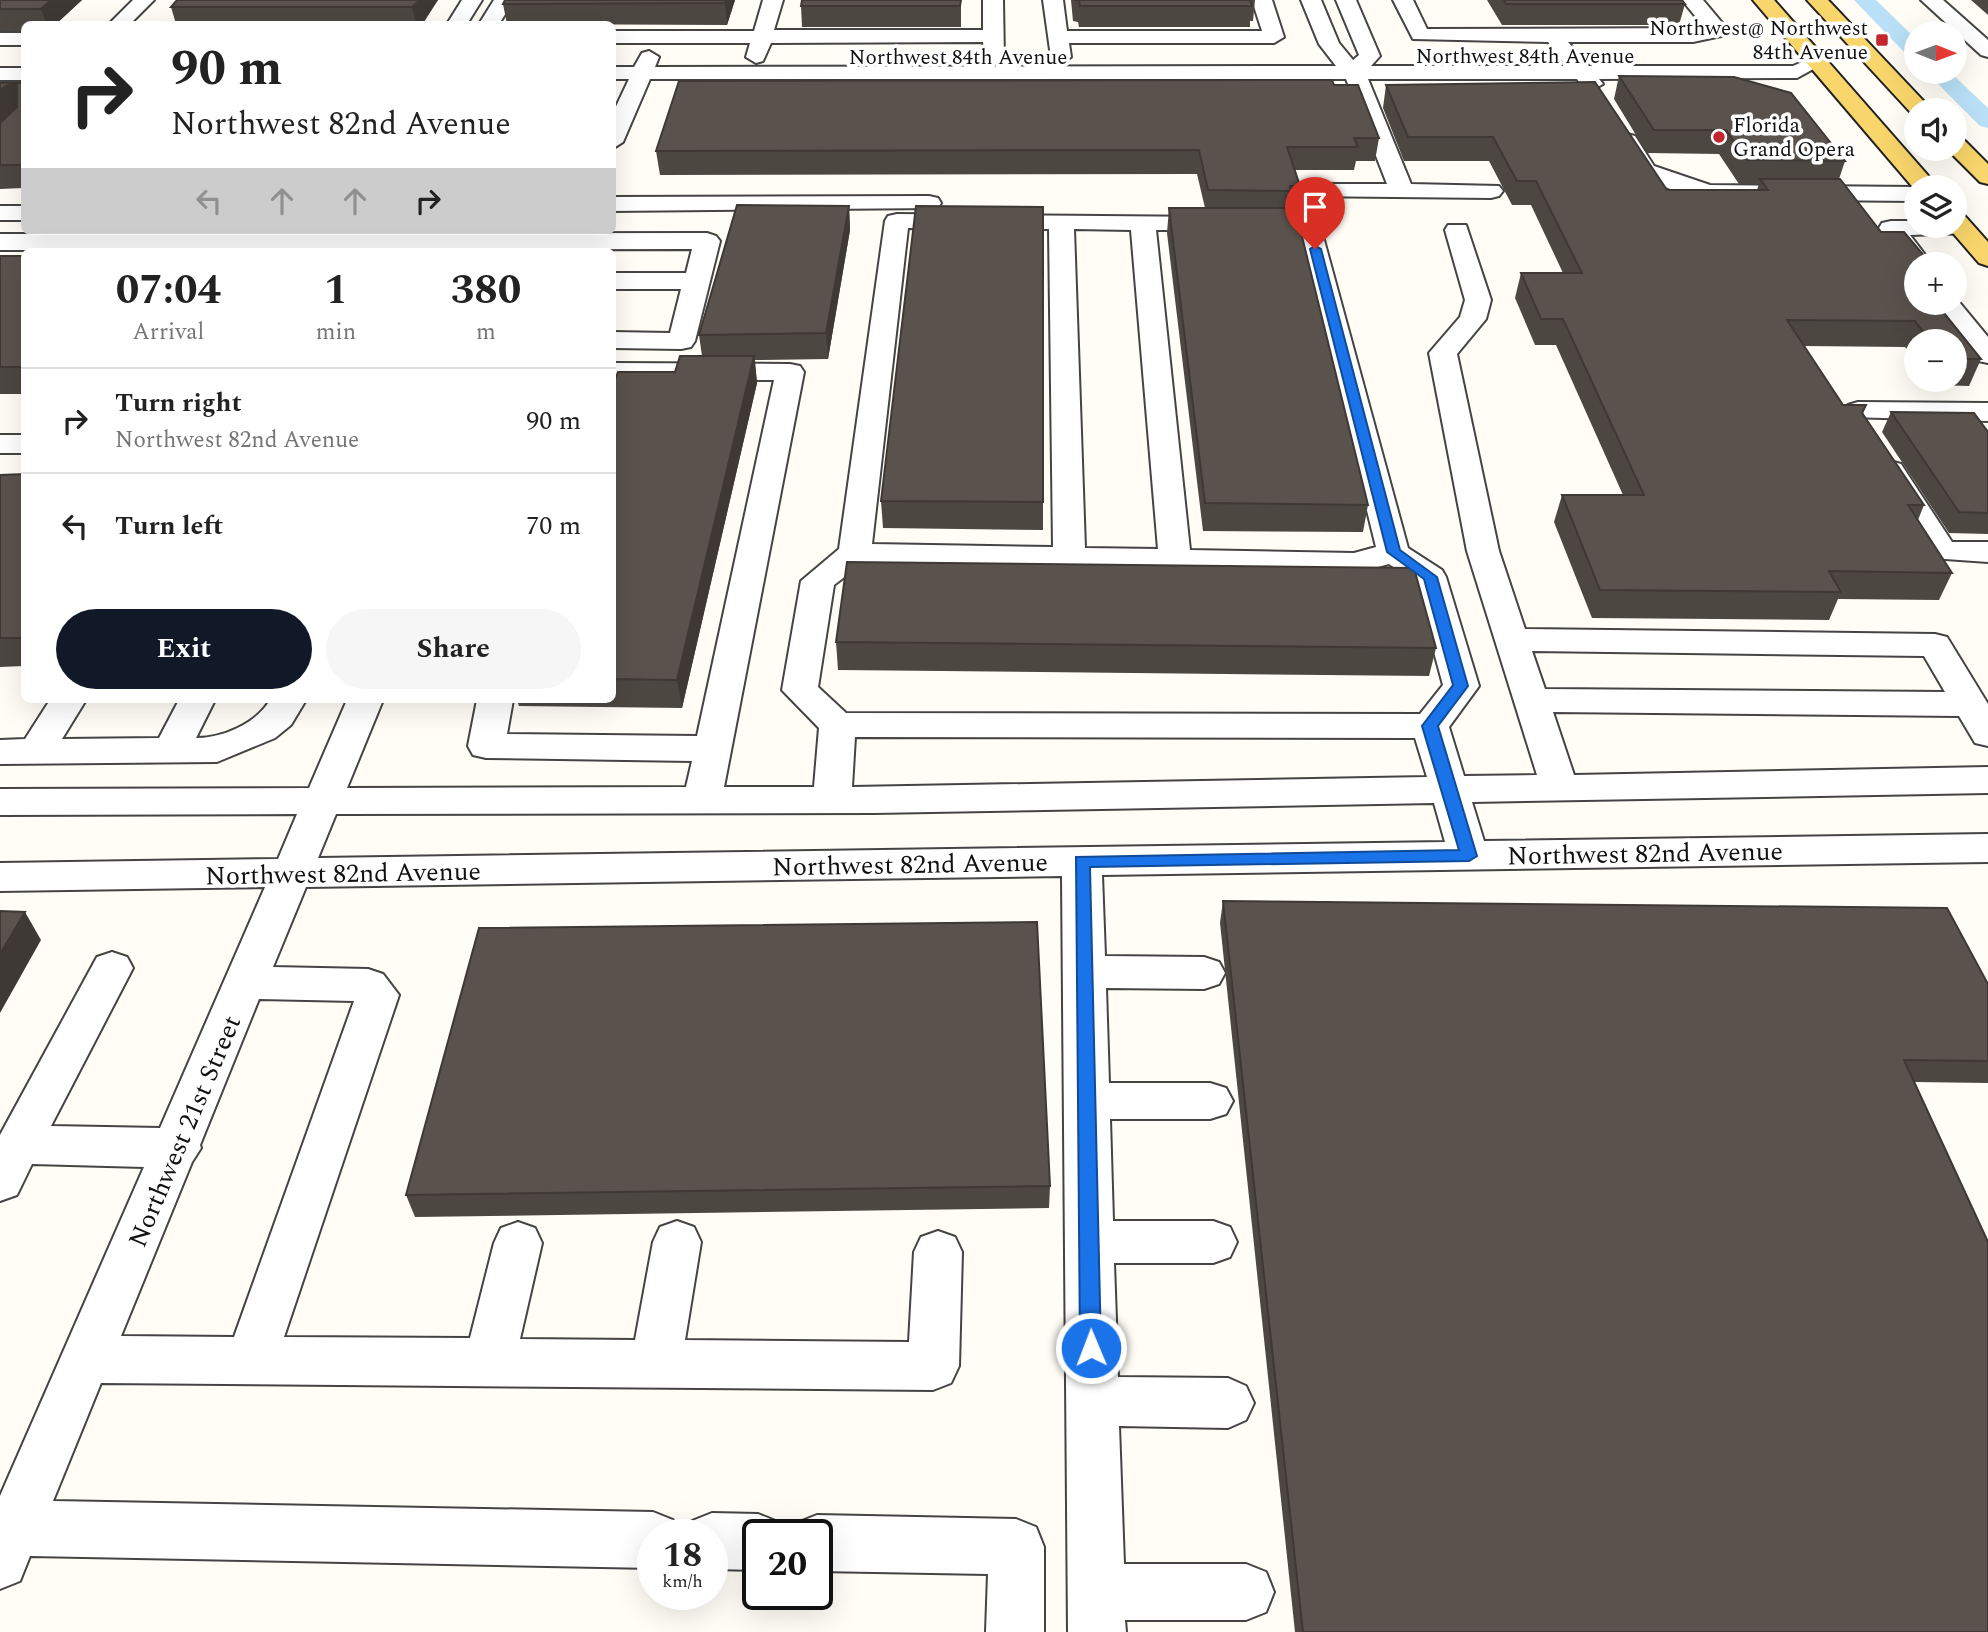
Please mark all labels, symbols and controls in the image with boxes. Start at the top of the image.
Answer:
place label: Northwest@ Northwest 84th Avenue [1649,13,1868,69]
north arrow [1904,21,1967,84]
map controls [1904,21,1967,392]
text: 90 m [171,32,282,107]
marker: Northwest@ Northwest 84th Avenue [1874,32,1890,48]
street label: Northwest 84th Avenue [1416,41,1634,73]
street label: Northwest 84th Avenue [849,42,1067,74]
icon: right [56,49,147,140]
button: sound [1904,98,1967,161]
text: Northwest 82nd Avenue [171,100,511,149]
place label: Florida Grand Opera [1733,110,1856,166]
marker: Florida Grand Opera [1711,129,1727,145]
button: layers [1904,175,1967,238]
pin [1285,177,1345,249]
icon: left [190,182,228,220]
icon: ahead [263,182,301,220]
icon: ahead [336,182,374,220]
icon: right [409,182,447,220]
icon: arrive [1296,188,1334,226]
button: + [1904,252,1967,315]
text: 07:04 [116,259,221,322]
text: 1 [324,259,348,322]
text: 380 [451,259,521,322]
text: Arrival [133,315,204,350]
text: min [316,315,356,350]
text: m [476,315,496,350]
button: − [1904,329,1967,392]
text: Turn right [115,383,242,423]
text: 90 m [526,401,581,441]
icon: right [56,402,94,440]
text: Northwest 82nd Avenue [115,423,359,458]
text: Turn left [115,506,223,546]
text: 70 m [526,506,581,546]
icon: left [56,507,94,545]
button: Exit [56,609,312,689]
button: Share [326,609,581,689]
street label: Northwest 82nd Avenue [1507,832,1783,876]
street label: Northwest 82nd Avenue [772,843,1048,887]
street label: Northwest 82nd Avenue [205,852,481,896]
street label: Northwest 21st Street [118,1009,252,1254]
position arrow [1054,1311,1128,1385]
speed limit sign: 20 [742,1519,833,1610]
text: 18 [663,1529,702,1582]
text: km/h [662,1568,703,1595]

